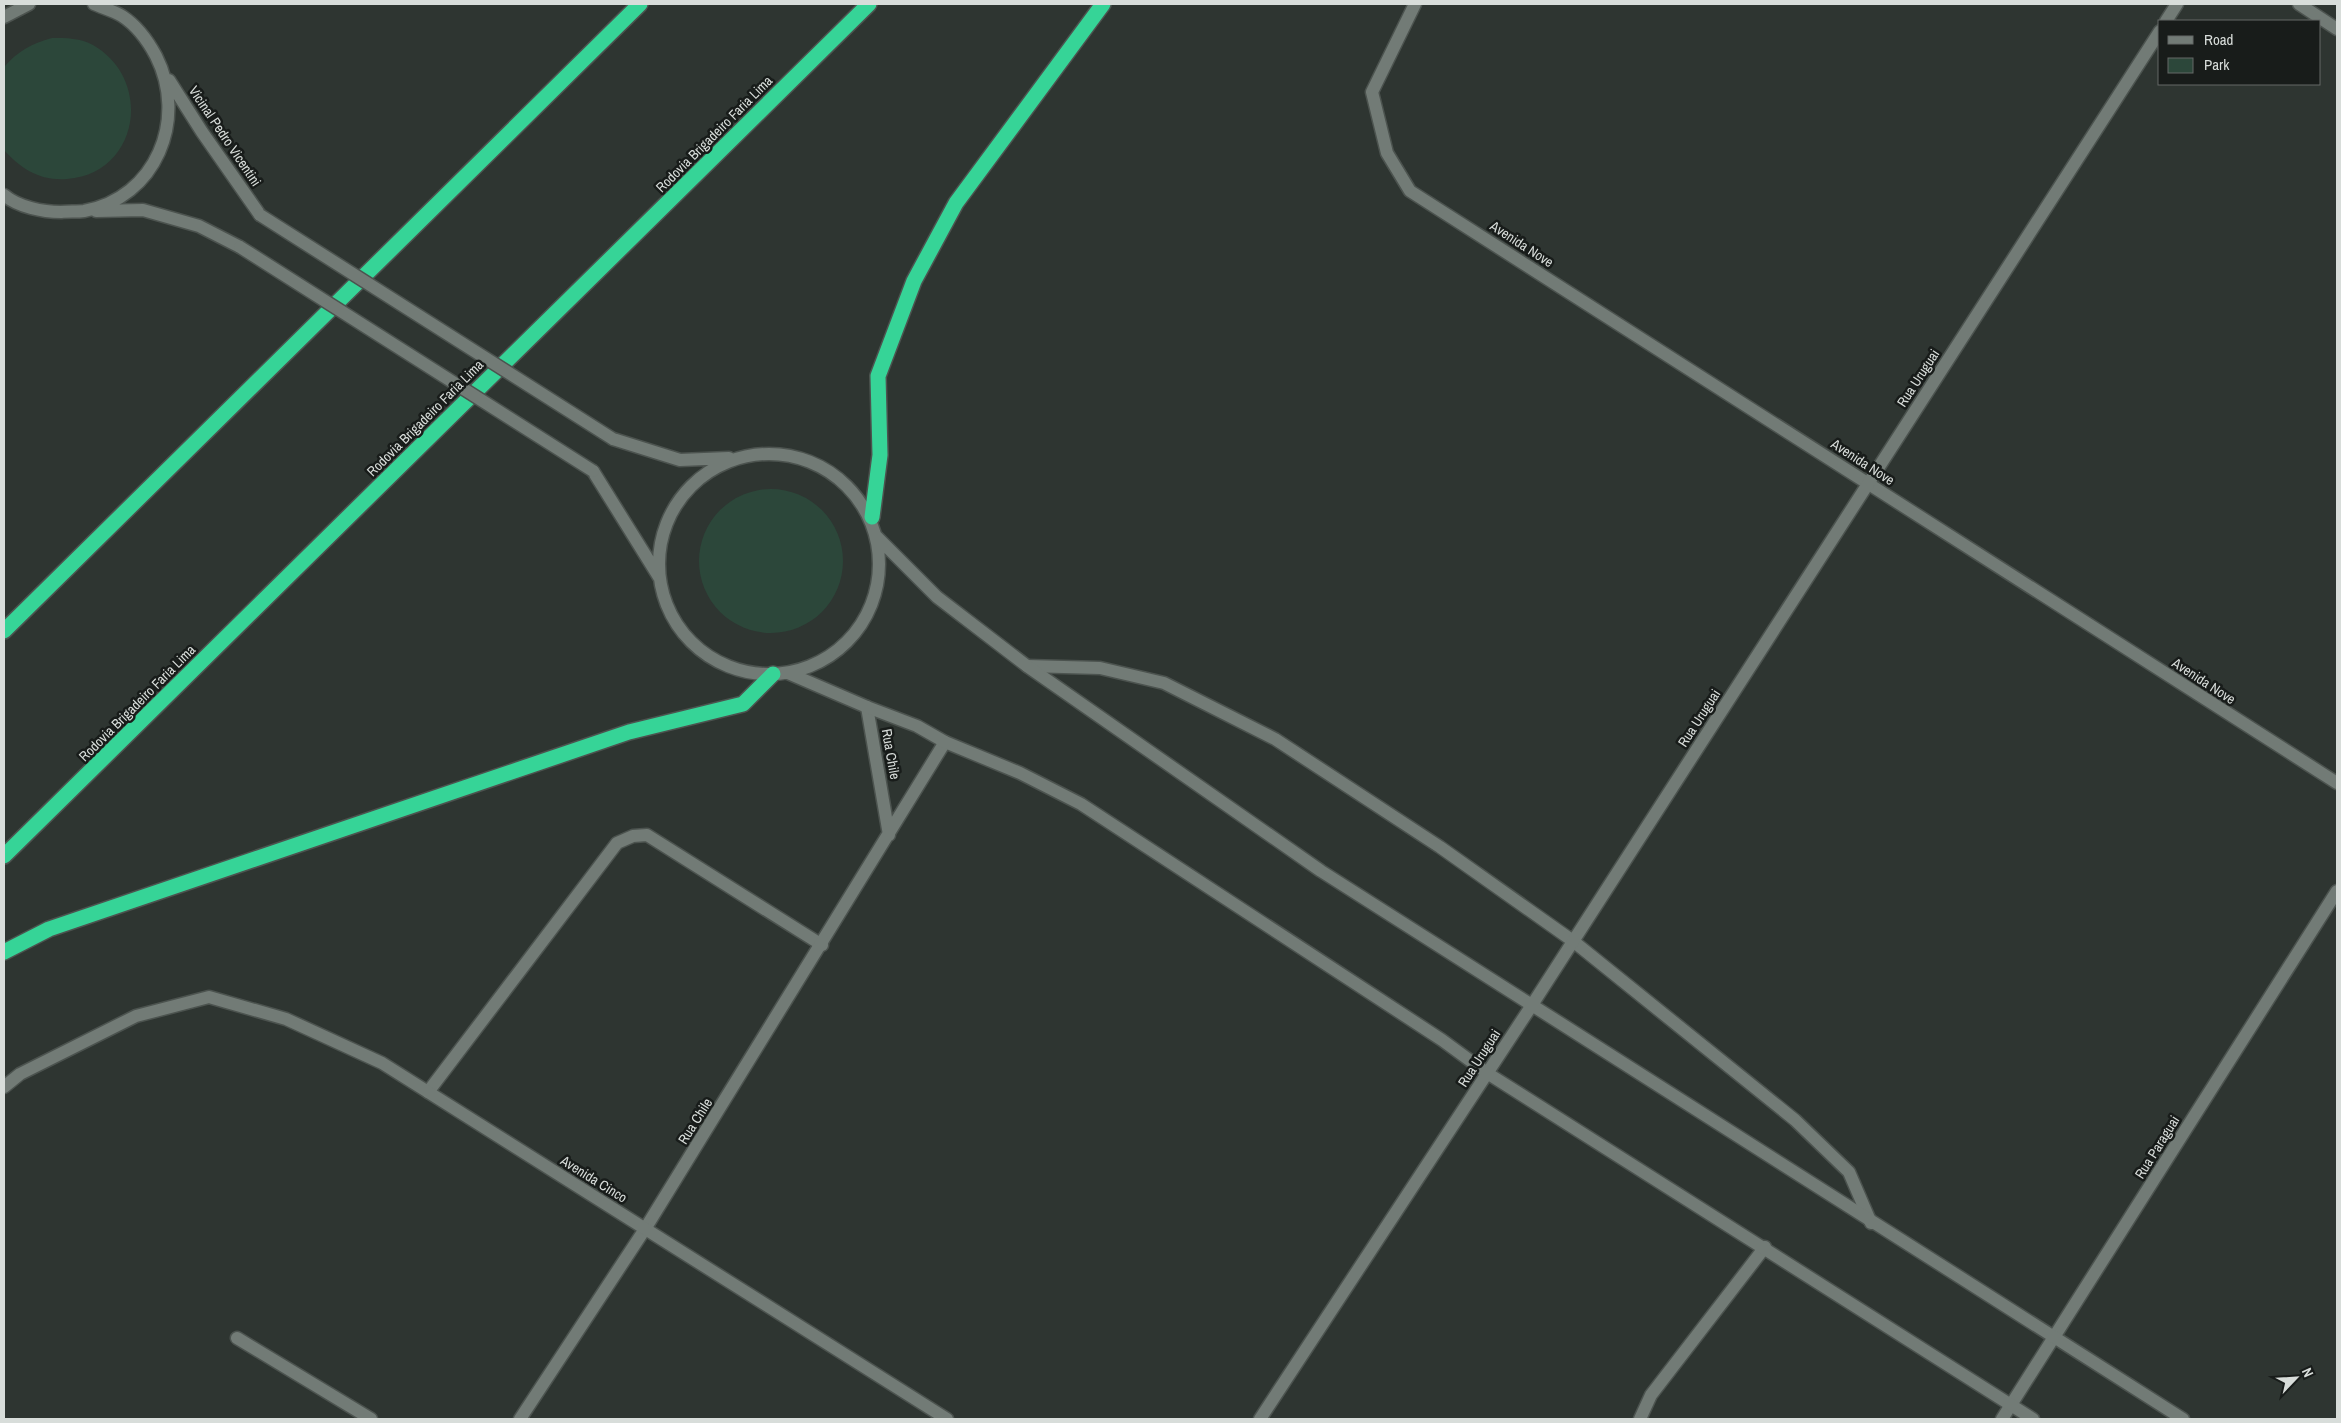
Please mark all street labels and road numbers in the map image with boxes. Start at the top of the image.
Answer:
street label: Rodovia Brigadeiro Faria Lima [652,71,777,196]
street label: Vicinal Pedro Vicentini [185,82,265,190]
street label: Avenida Nove [1486,216,1557,271]
street label: Rua Uruguai [1893,346,1943,410]
street label: Rodovia Brigadeiro Faria Lima [363,355,488,480]
street label: Avenida Nove [1827,434,1898,489]
street label: Rodovia Brigadeiro Faria Lima [75,640,200,765]
street label: Avenida Nove [2168,653,2239,708]
street label: Rua Uruguai [1674,686,1724,750]
street label: Rua Chile [878,727,904,781]
street label: Rua Uruguai [1454,1026,1504,1090]
street label: Rua Chile [674,1095,716,1147]
street label: Rua Paraguai [2131,1112,2183,1182]
street label: Avenida Cinco [557,1151,631,1207]

